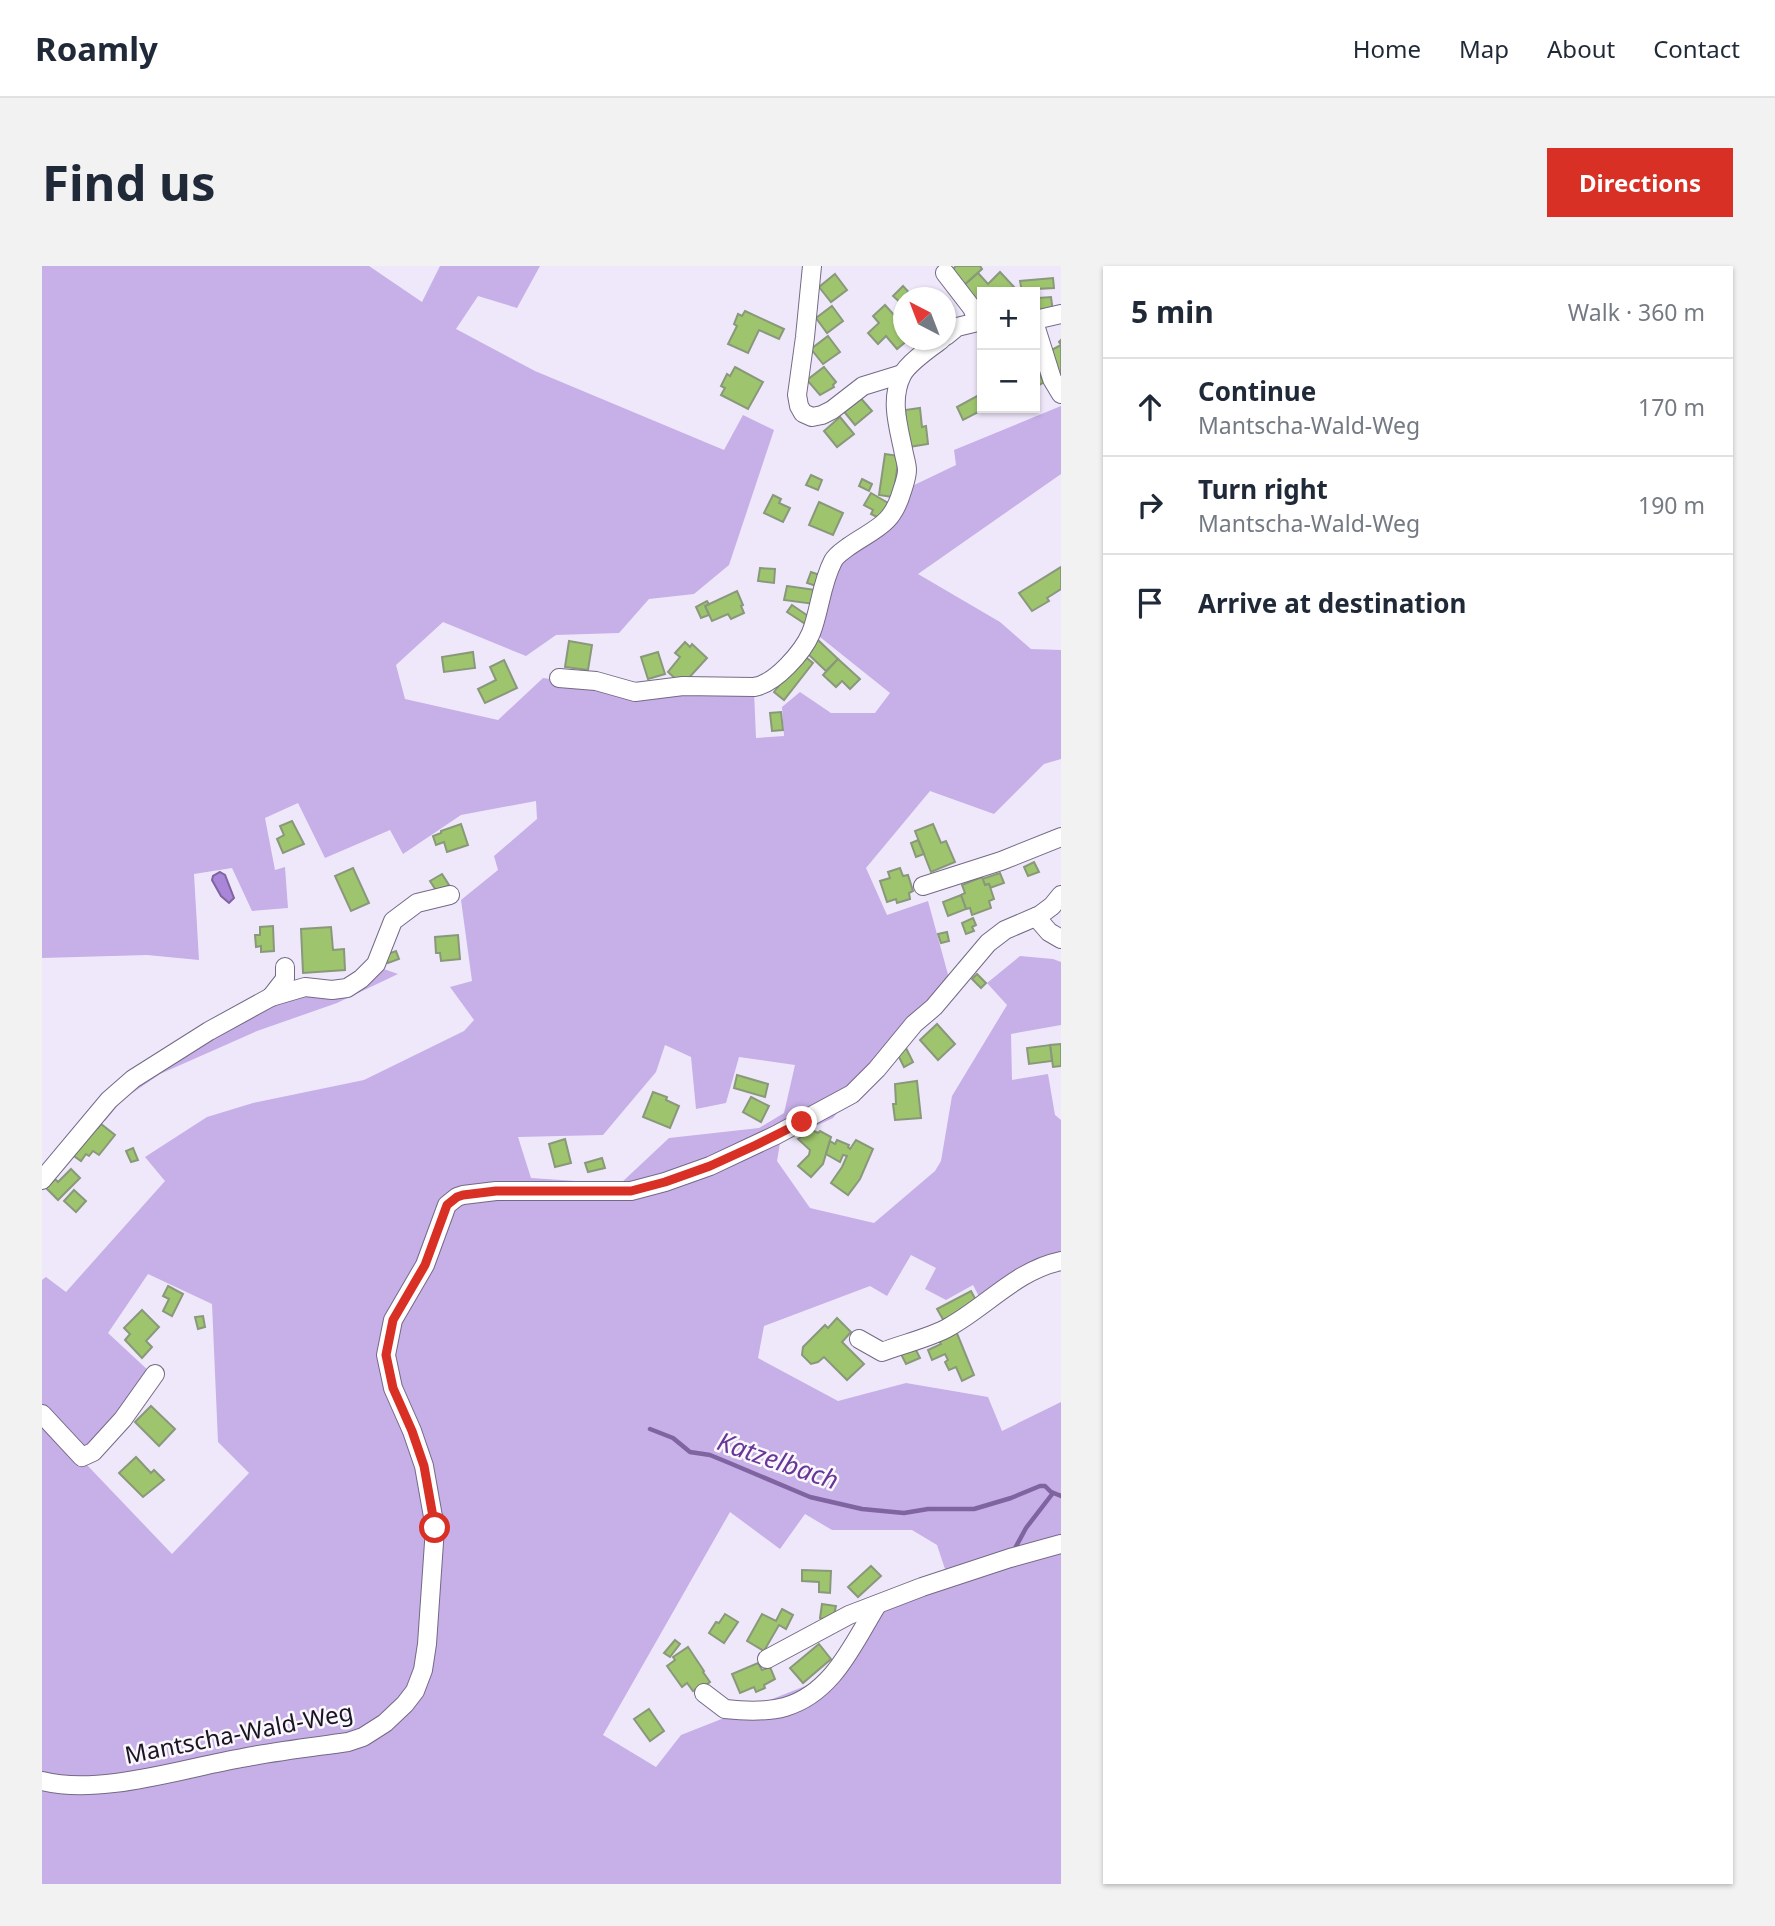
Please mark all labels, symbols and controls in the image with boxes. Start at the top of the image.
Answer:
text: Roamly [35,26,158,71]
text: Home [1353,32,1421,65]
text: Map [1459,32,1509,65]
text: About [1547,32,1615,65]
text: Contact [1653,32,1740,65]
button: Directions [1547,148,1733,217]
text: Find us [42,149,216,215]
north arrow [893,287,956,350]
map controls [977,287,1040,413]
button: + [977,287,1040,350]
text: 5 min [1131,291,1214,332]
text: Walk · 360 m [1568,296,1705,328]
button: − [977,350,1040,413]
text: Continue [1198,373,1316,409]
icon: ahead [1131,388,1169,426]
text: 170 m [1638,391,1705,423]
text: Mantscha-Wald-Weg [1198,409,1420,441]
text: Turn right [1198,471,1328,507]
icon: right [1131,486,1169,524]
text: 190 m [1638,489,1705,521]
text: Mantscha-Wald-Weg [1198,507,1420,539]
icon: arrive [1131,584,1169,622]
text: Arrive at destination [1198,585,1467,621]
route end [786,1106,817,1137]
water label: Katzelbach [713,1423,844,1498]
route start [419,1512,450,1543]
street label: Mantscha-Wald-Weg [122,1694,356,1771]

